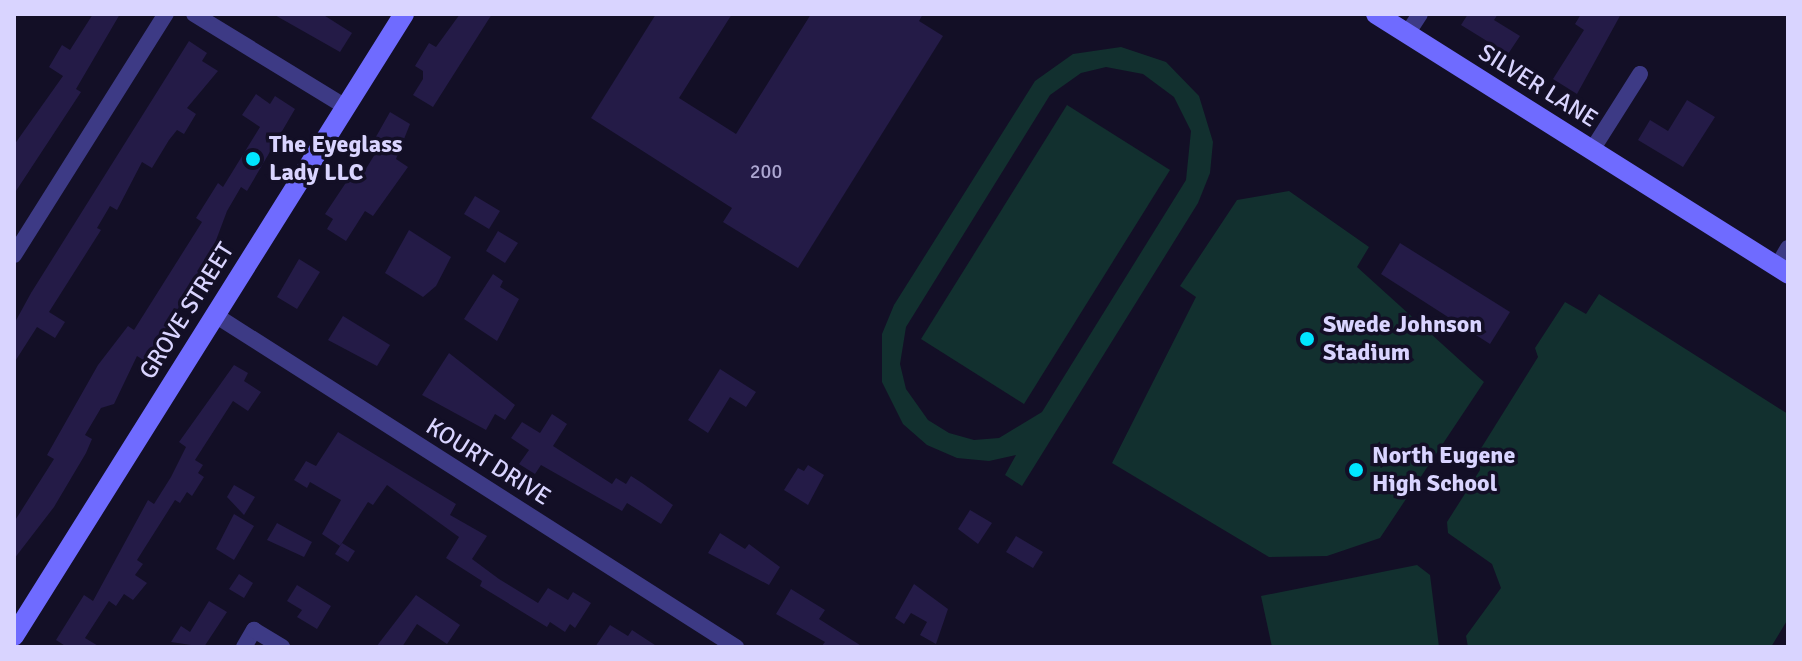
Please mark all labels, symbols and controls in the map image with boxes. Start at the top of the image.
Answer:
street label: SILVER LANE [1473,38,1603,134]
place label: The Eyeglass Lady LLC [269,131,402,187]
marker: The Eyeglass Lady LLC [244,150,262,168]
house number: 200 [750,159,782,183]
street label: GROVE STREET [134,237,240,385]
place label: Swede Johnson Stadium [1323,311,1482,367]
marker: Swede Johnson Stadium [1298,330,1316,348]
street label: KOURT DRIVE [420,412,556,512]
place label: North Eugene High School [1372,442,1515,498]
marker: North Eugene High School [1347,461,1365,479]

